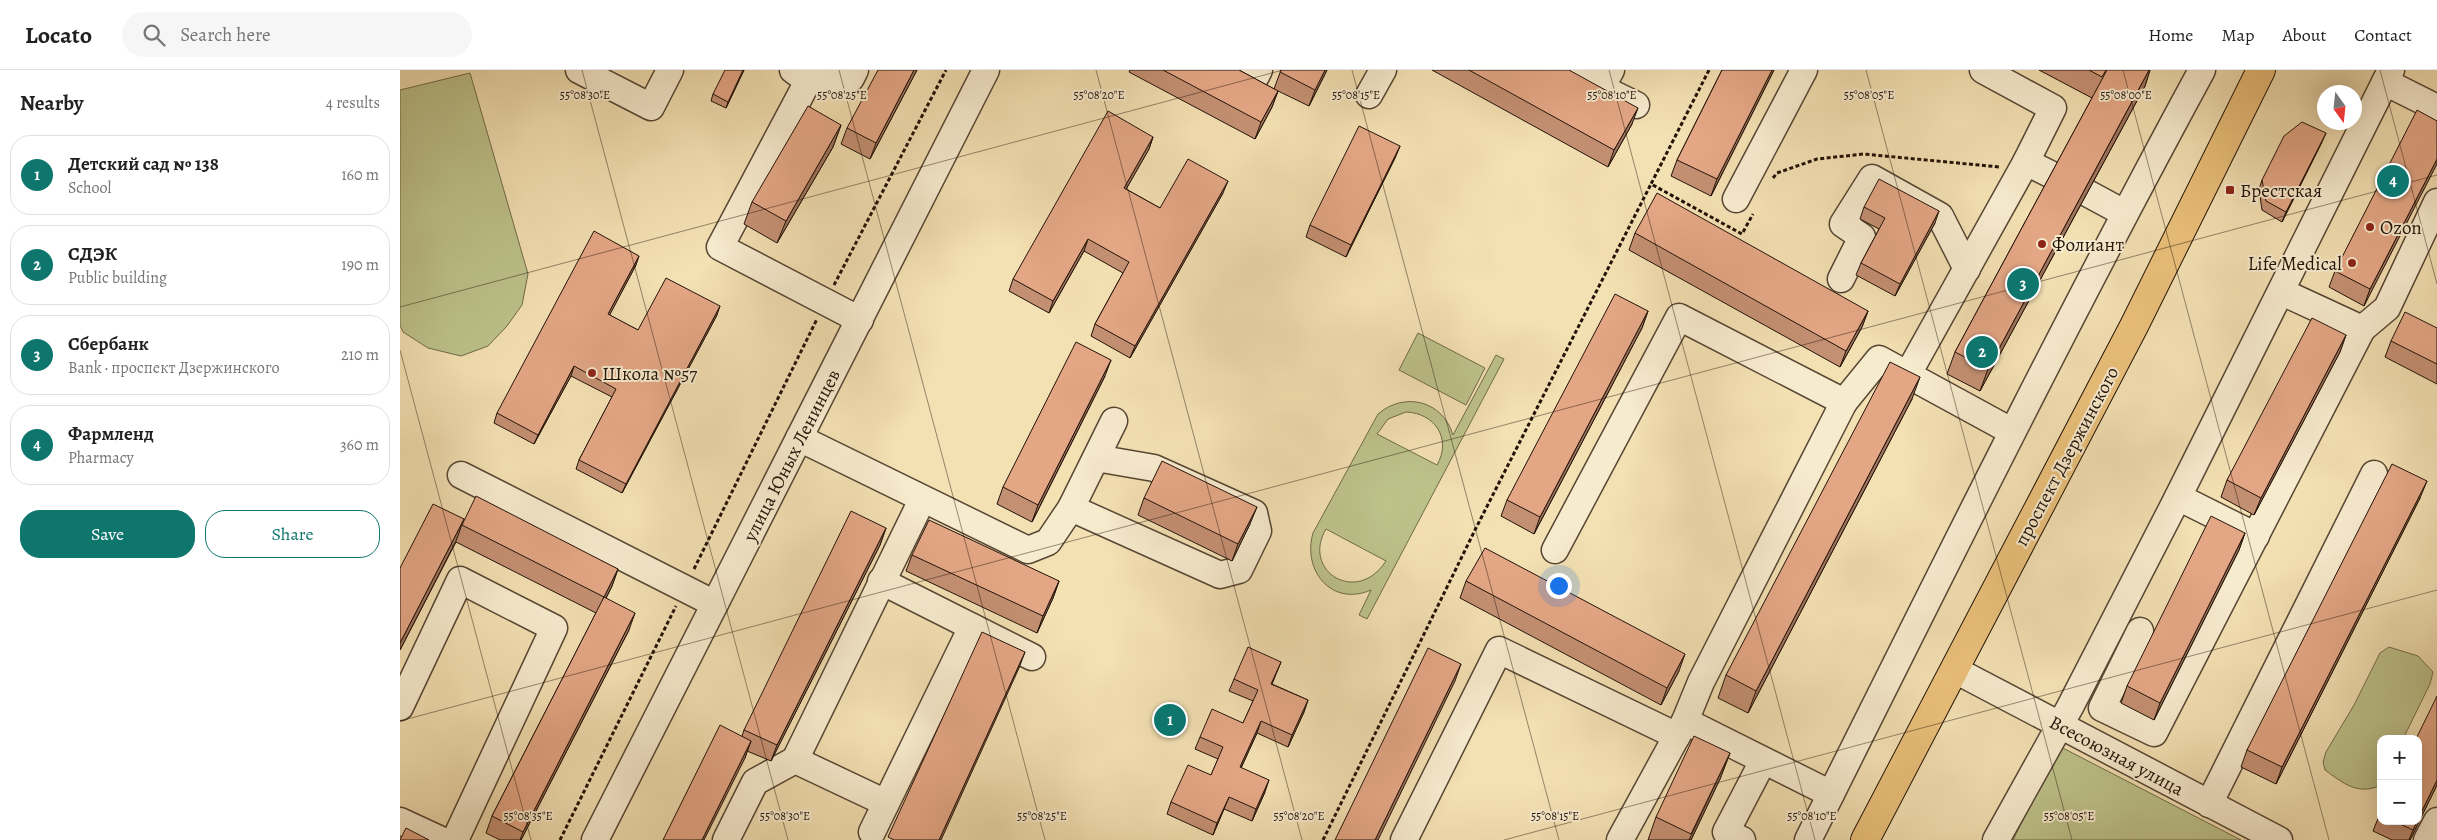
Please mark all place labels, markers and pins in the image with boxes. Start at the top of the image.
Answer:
pin: 4 [2377,162,2409,200]
place label: Брестская [2240,178,2322,204]
marker: Брестская [2224,184,2236,196]
place label: Ozon [2380,215,2422,241]
marker: Ozon [2364,221,2376,233]
place label: Фолиант [2052,232,2124,258]
marker: Фолиант [2036,238,2048,250]
place label: Life Medical [2248,251,2342,277]
marker: Life Medical [2346,257,2358,269]
pin: 3 [2007,265,2039,303]
pin: 2 [1966,333,1998,371]
place label: Школа №57 [602,361,697,387]
marker: Школа №57 [586,367,598,379]
pin: 1 [1154,701,1186,739]

